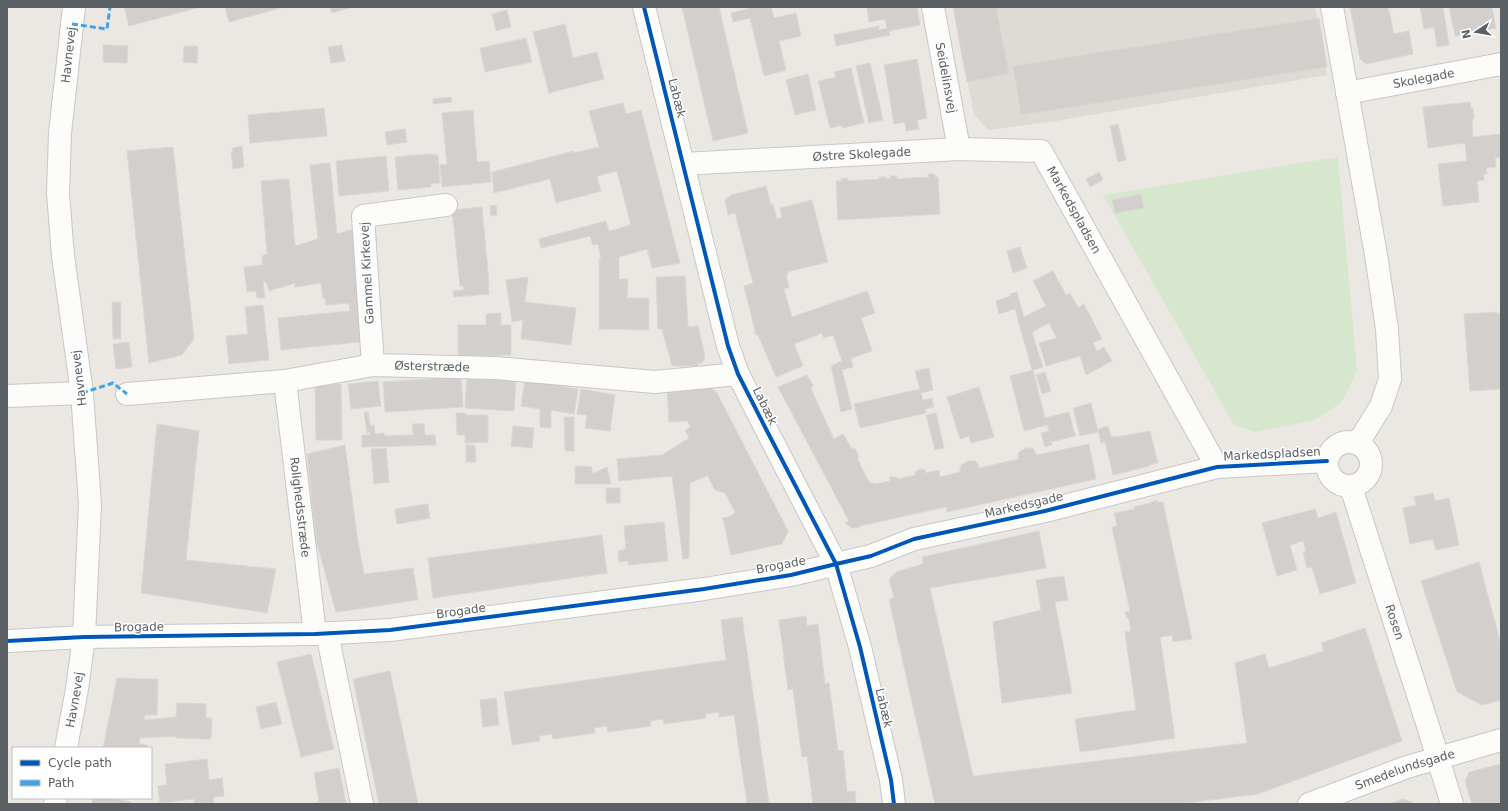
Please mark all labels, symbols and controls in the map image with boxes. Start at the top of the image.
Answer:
north arrow [1456,12,1496,52]
street label: Havnevej [59,26,79,84]
text: N [1459,28,1474,40]
street label: Seidelinsvej [933,41,959,114]
street label: Skolegade [1392,66,1456,91]
street label: Labæk [665,77,689,119]
street label: Østre Skolegade [812,145,911,164]
street label: Markedspladsen [1044,164,1104,256]
street label: Gammel Kirkevej [357,221,377,325]
street label: Havnevej [69,349,89,407]
street label: Østerstræde [394,359,470,374]
street label: Labæk [750,385,780,427]
street label: Markedspladsen [1223,444,1321,464]
street label: Rolighedsstræde [287,456,313,558]
street label: Markedsgade [983,489,1065,521]
street label: Brogade [755,553,807,577]
street label: Brogade [435,601,487,621]
street label: Rosen [1382,603,1407,642]
street label: Brogade [114,620,164,634]
street label: Havnevej [63,671,86,729]
street label: Labæk [873,687,895,729]
legend [12,747,152,799]
street label: Smedelundsgade [1353,747,1456,793]
text: Cycle path [48,756,112,770]
text: Path [48,776,74,790]

